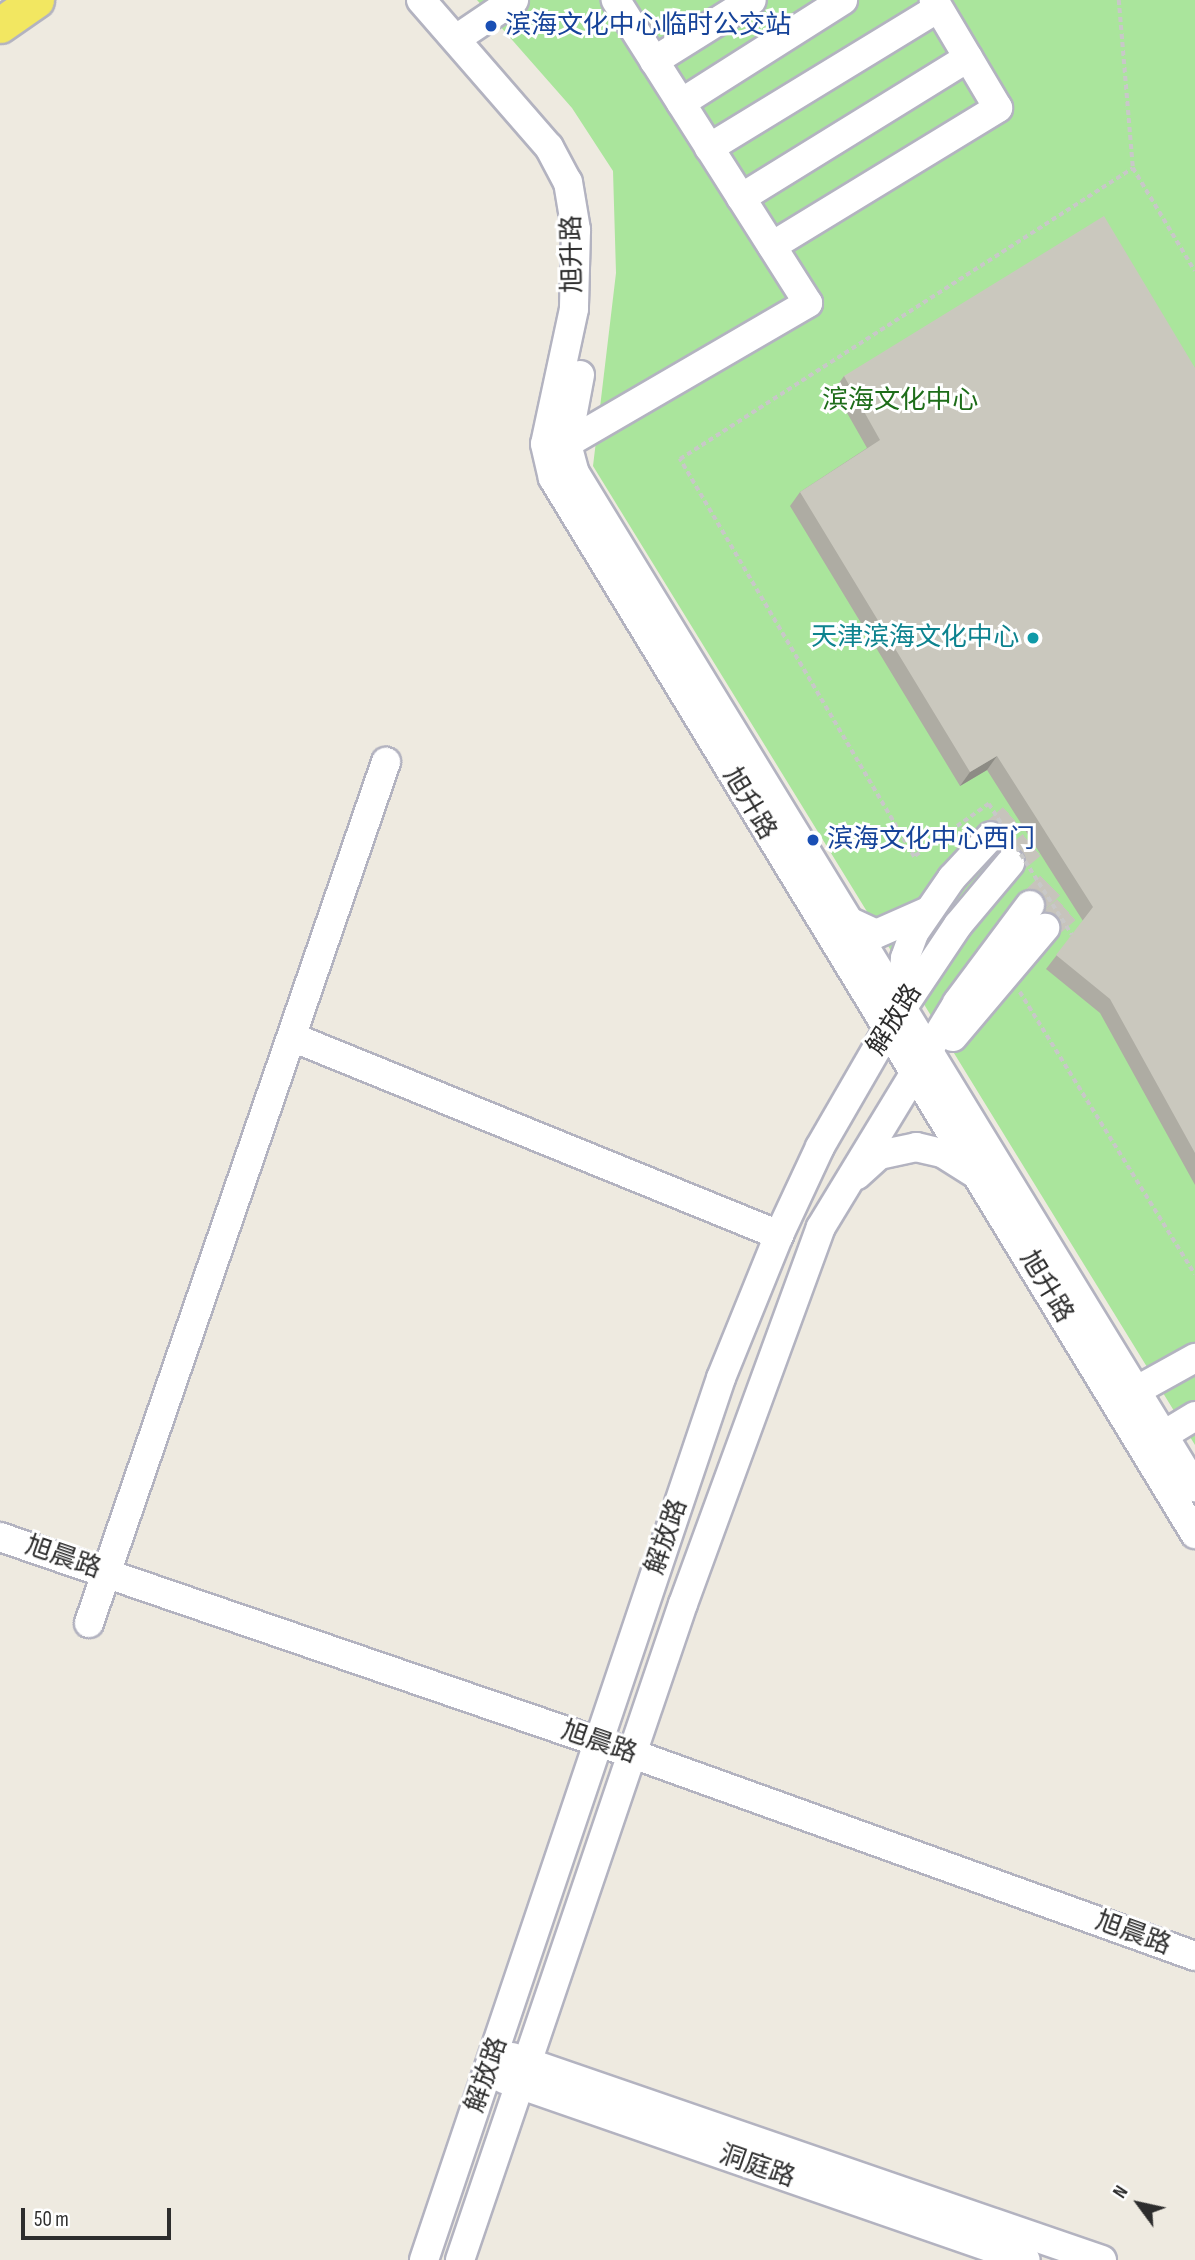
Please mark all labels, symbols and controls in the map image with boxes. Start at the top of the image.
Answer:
place label: 滨海文化中心临时公交站 [505,10,791,42]
marker: 滨海文化中心临时公交站 [483,18,499,34]
street label: 旭升路 [557,215,589,293]
park label: 滨海文化中心 [822,385,978,417]
place label: 天津滨海文化中心 [811,622,1019,654]
marker: 天津滨海文化中心 [1025,630,1041,646]
street label: 旭升路 [716,763,782,845]
place label: 滨海文化中心西门 [827,824,1035,856]
marker: 滨海文化中心西门 [805,832,821,848]
street label: 解放路 [861,979,929,1061]
street label: 旭升路 [1013,1246,1079,1328]
street label: 解放路 [640,1495,694,1579]
street label: 旭晨路 [21,1531,105,1585]
street label: 旭晨路 [557,1716,641,1770]
street label: 旭晨路 [1091,1906,1175,1962]
street label: 解放路 [460,2033,514,2117]
street label: 洞庭路 [715,2140,799,2194]
north arrow [1104,2169,1174,2239]
text: N [1109,2182,1133,2203]
scale bar [24,2194,175,2238]
text: 50 m [34,2207,69,2232]

